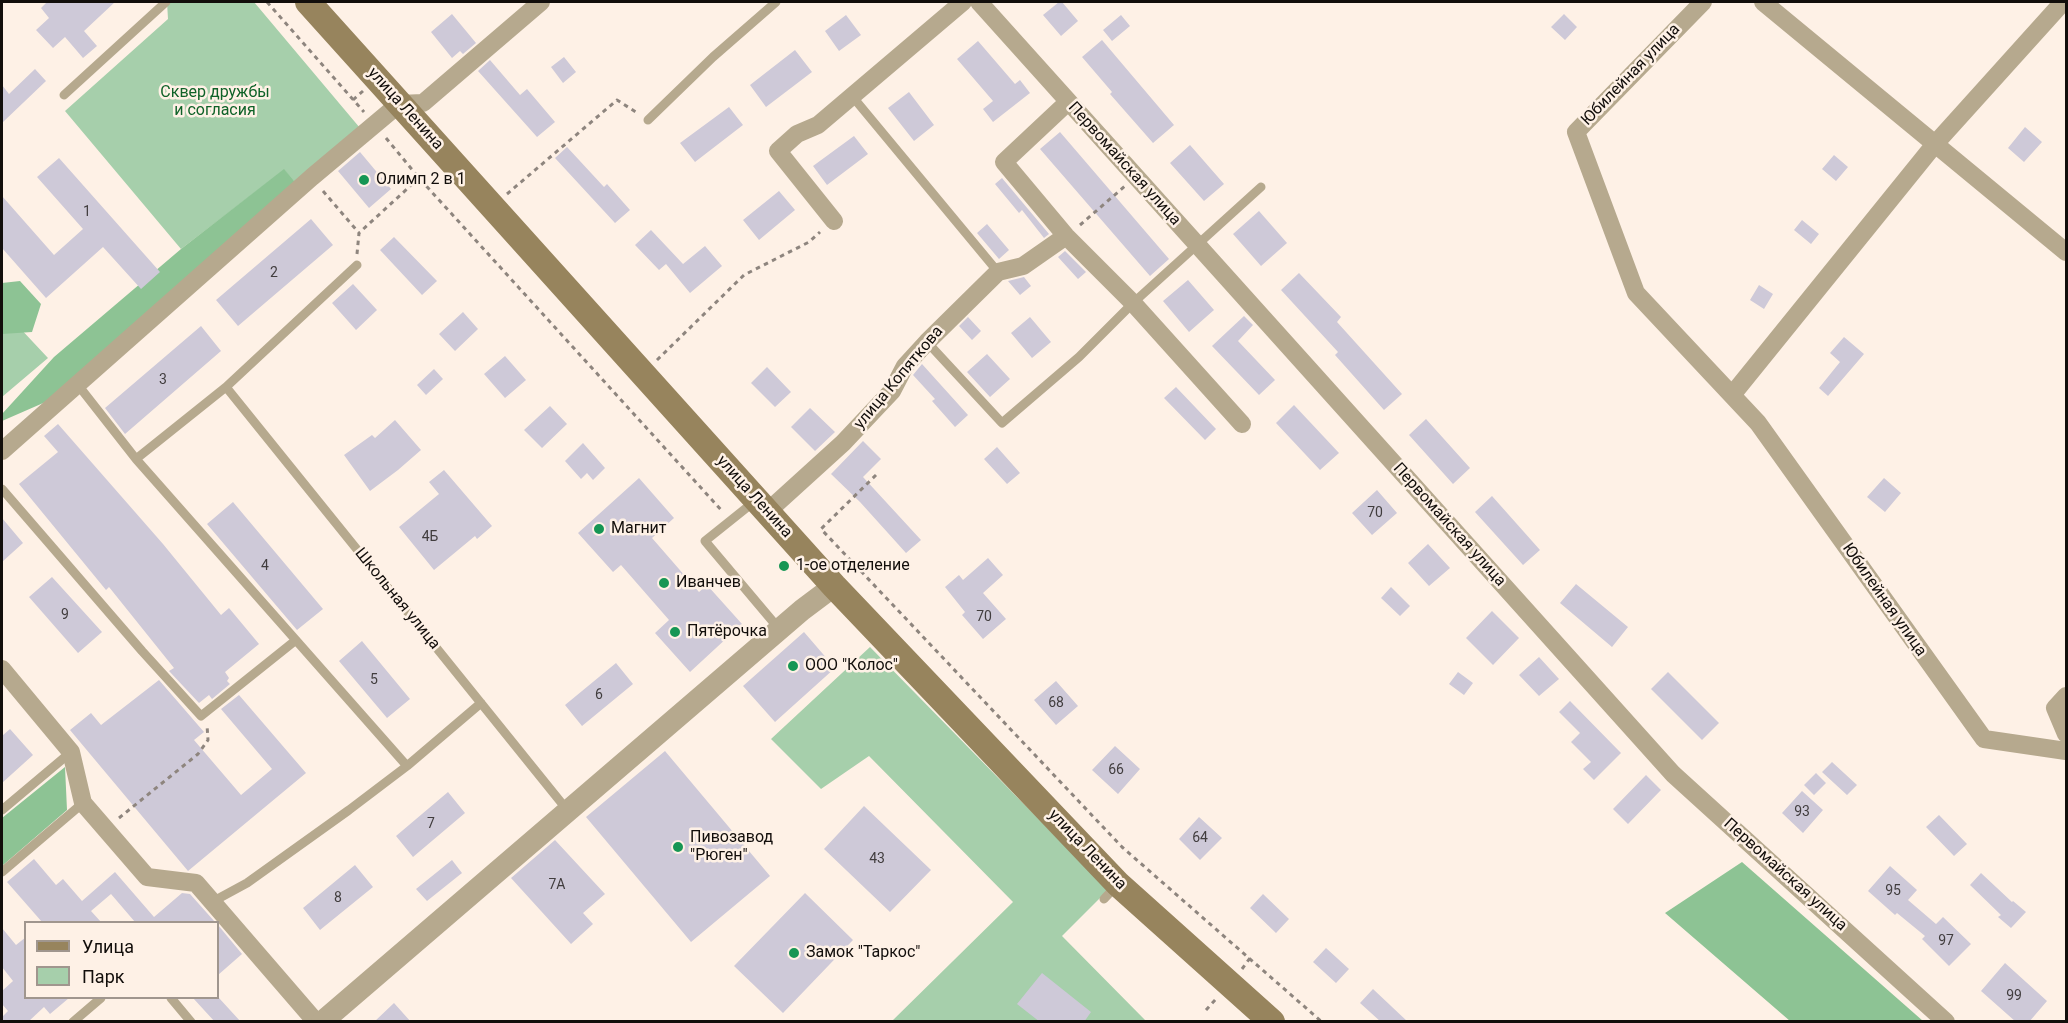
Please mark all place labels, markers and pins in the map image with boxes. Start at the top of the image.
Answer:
place label: Олимп 2 в 1 [376,170,466,190]
marker: Олимп 2 в 1 [357,173,371,187]
place label: Магнит [611,519,667,539]
marker: Магнит [592,522,606,536]
place label: 1-ое отделение [796,556,910,576]
marker: 1-ое отделение [777,559,791,573]
place label: Иванчев [676,573,741,593]
marker: Иванчев [657,576,671,590]
place label: Пятёрочка [687,622,767,642]
marker: Пятёрочка [668,625,682,639]
place label: ООО "Колос" [805,656,898,676]
marker: ООО "Колос" [786,659,800,673]
place label: Пивозавод "Рюген" [690,828,773,866]
marker: Пивозавод "Рюген" [671,840,685,854]
place label: Замок "Таркос" [806,943,920,963]
marker: Замок "Таркос" [787,946,801,960]

